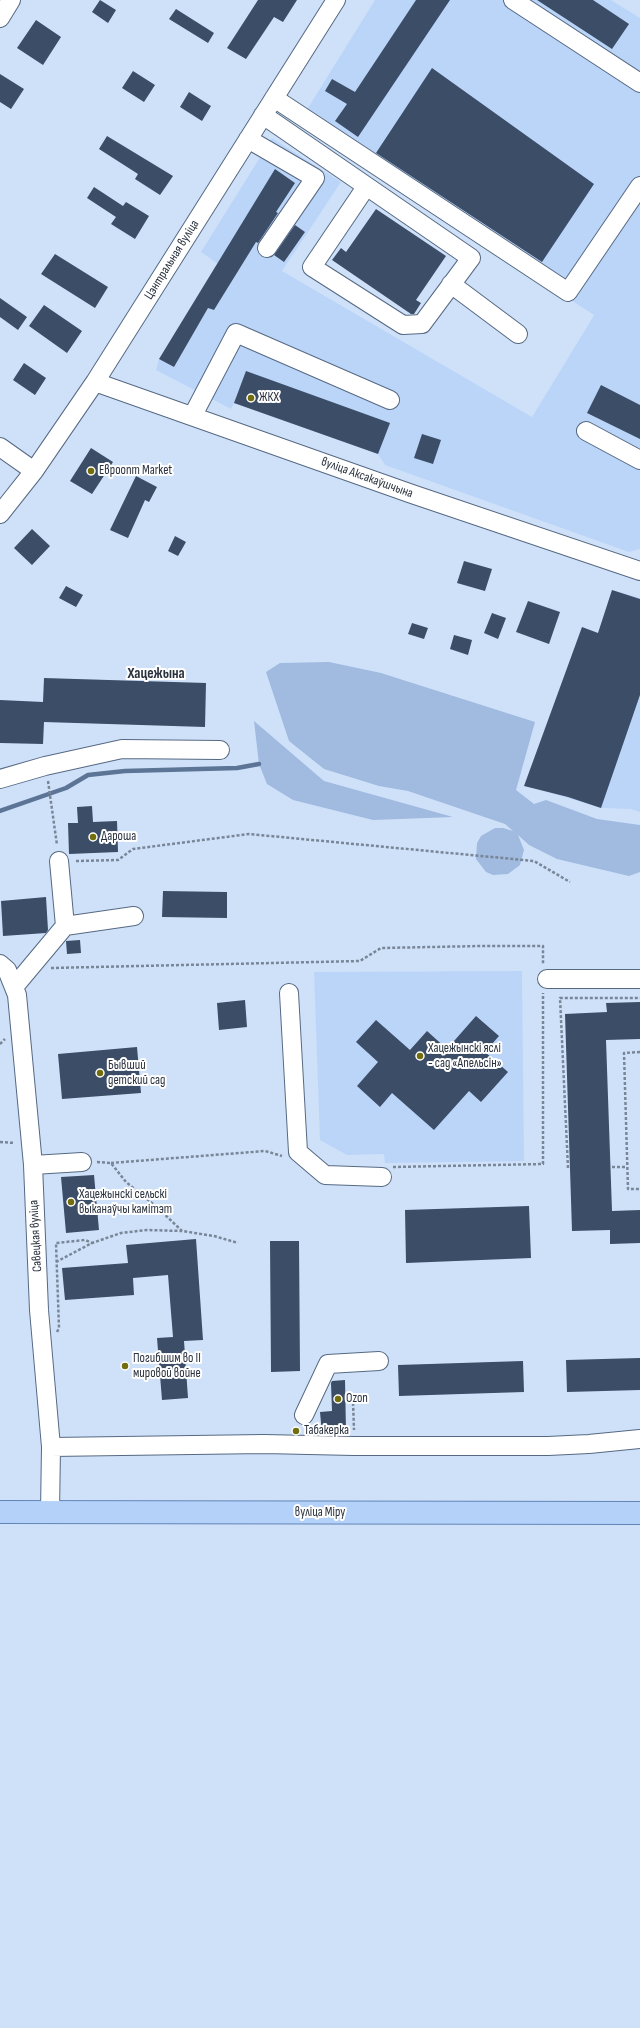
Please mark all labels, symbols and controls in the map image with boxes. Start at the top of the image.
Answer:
street label: Цэнтральная вуліца [141,217,203,303]
place label: ЖКХ [259,390,279,406]
marker: ЖКХ [246,393,256,403]
street label: вуліца Аксакаўшчына [319,454,415,502]
place label: Евроопт Market [99,463,172,479]
marker: Евроопт Market [86,466,96,476]
district label: Хацежына [127,665,185,683]
place label: Дароша [101,829,136,845]
marker: Дароша [88,832,98,842]
place label: Хацежынскі яслі - сад «Апельсін» [428,1041,502,1072]
marker: Хацежынскі яслі - сад «Апельсін» [415,1051,425,1061]
place label: Бывший детский сад [108,1058,165,1089]
marker: Бывший детский сад [95,1068,105,1078]
place label: Хацежынскі сельскі выканаўчы камітэт [79,1187,172,1218]
marker: Хацежынскі сельскі выканаўчы камітэт [66,1197,76,1207]
street label: Савецкая вуліца [26,1200,46,1272]
place label: Погибшим во II мировой войне [133,1351,201,1382]
marker: Погибшим во II мировой войне [120,1361,130,1371]
place label: Ozon [346,1391,368,1407]
marker: Ozon [333,1394,343,1404]
place label: Табакерка [304,1423,349,1439]
marker: Табакерка [291,1426,301,1436]
street label: вуліца Міру [295,1505,345,1521]

